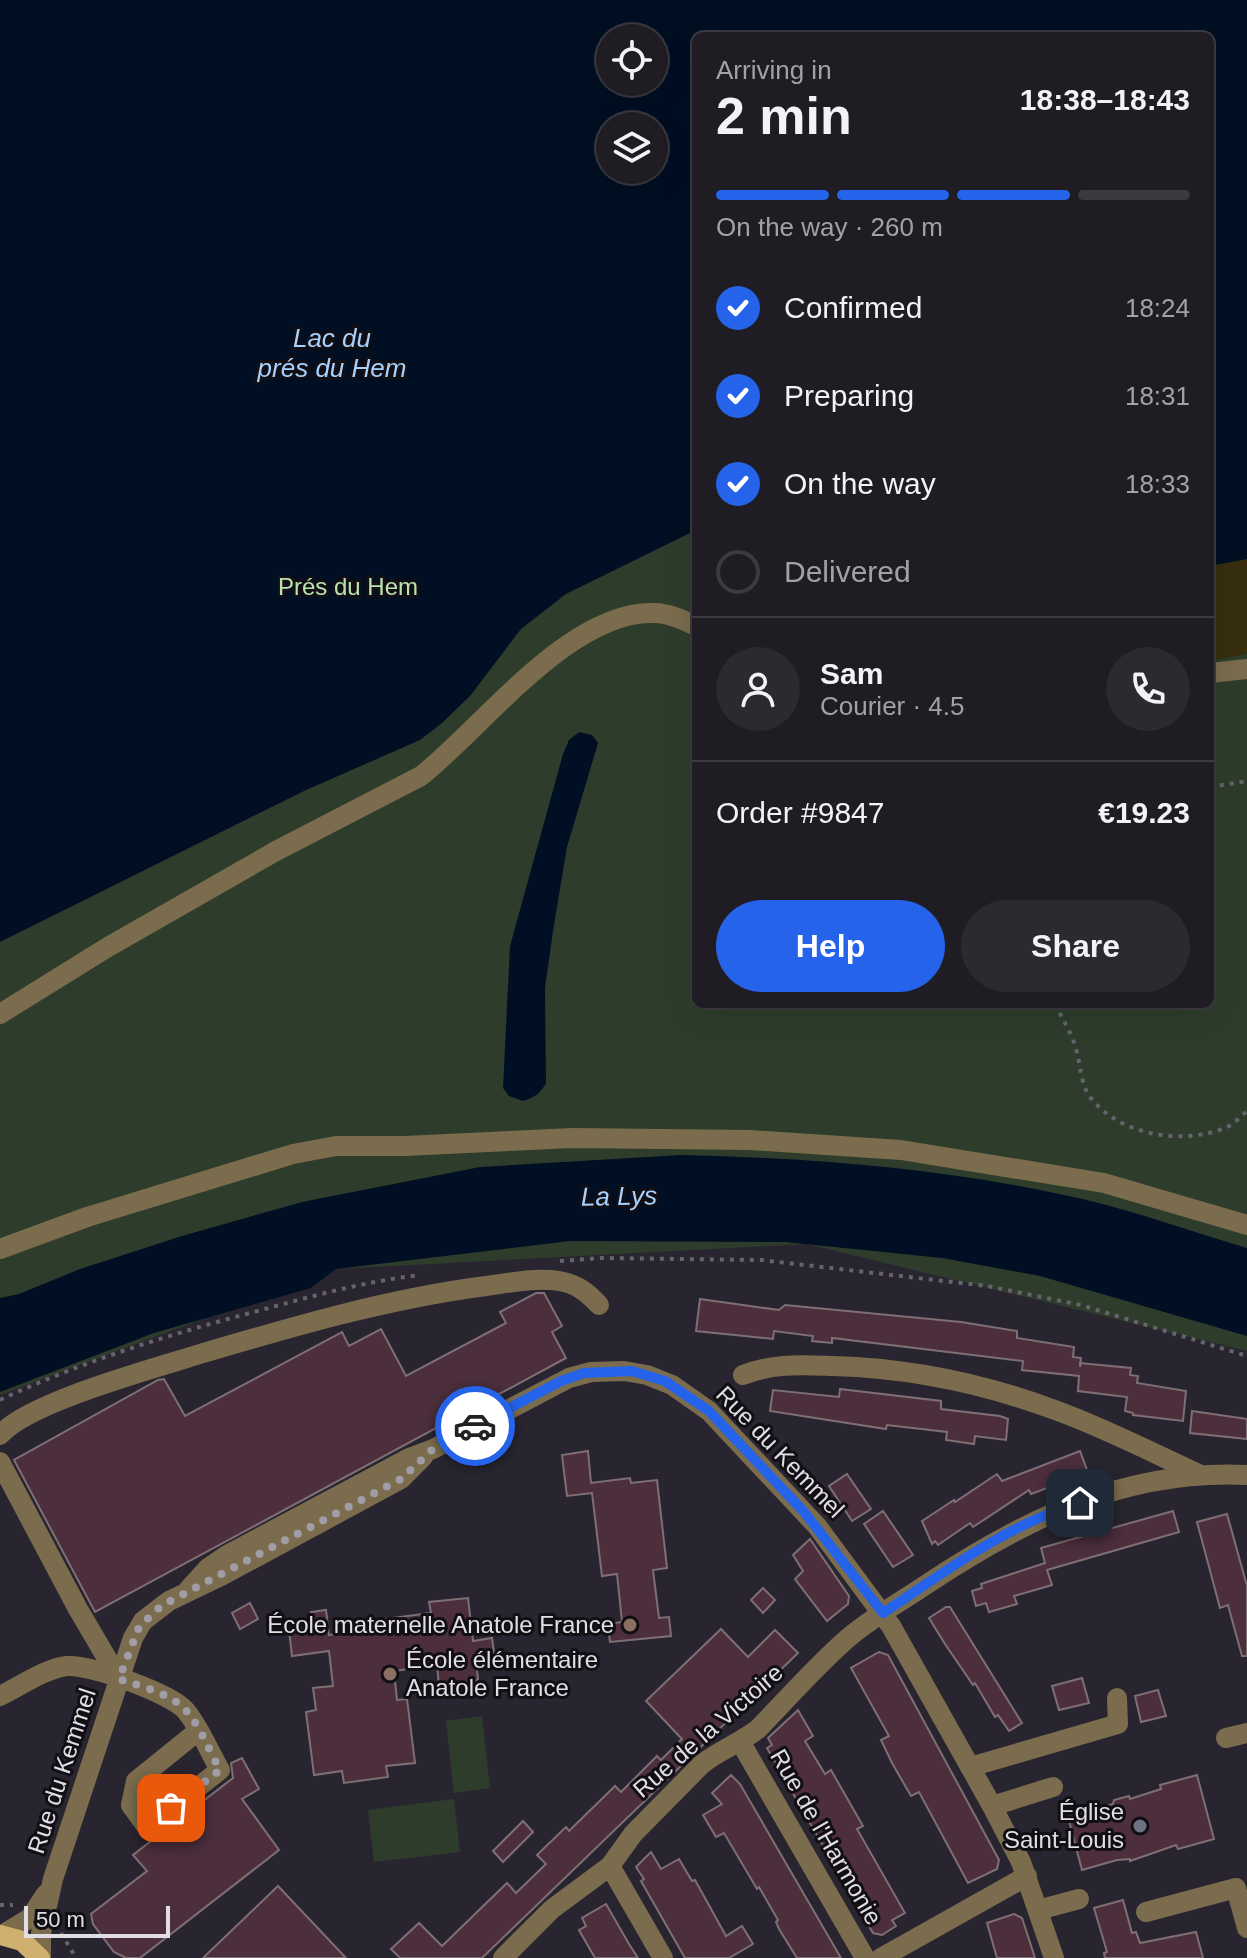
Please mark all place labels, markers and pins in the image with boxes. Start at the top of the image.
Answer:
pin [1046,1469,1114,1537]
place label: École maternelle Anatole France [267,1611,614,1638]
marker: École maternelle Anatole France [621,1616,639,1634]
place label: École élémentaire Anatole France [406,1646,598,1701]
marker: École élémentaire Anatole France [381,1665,399,1683]
pin [137,1774,205,1842]
place label: Église Saint-Louis [1004,1798,1124,1853]
marker: Église Saint-Louis [1131,1817,1149,1835]

